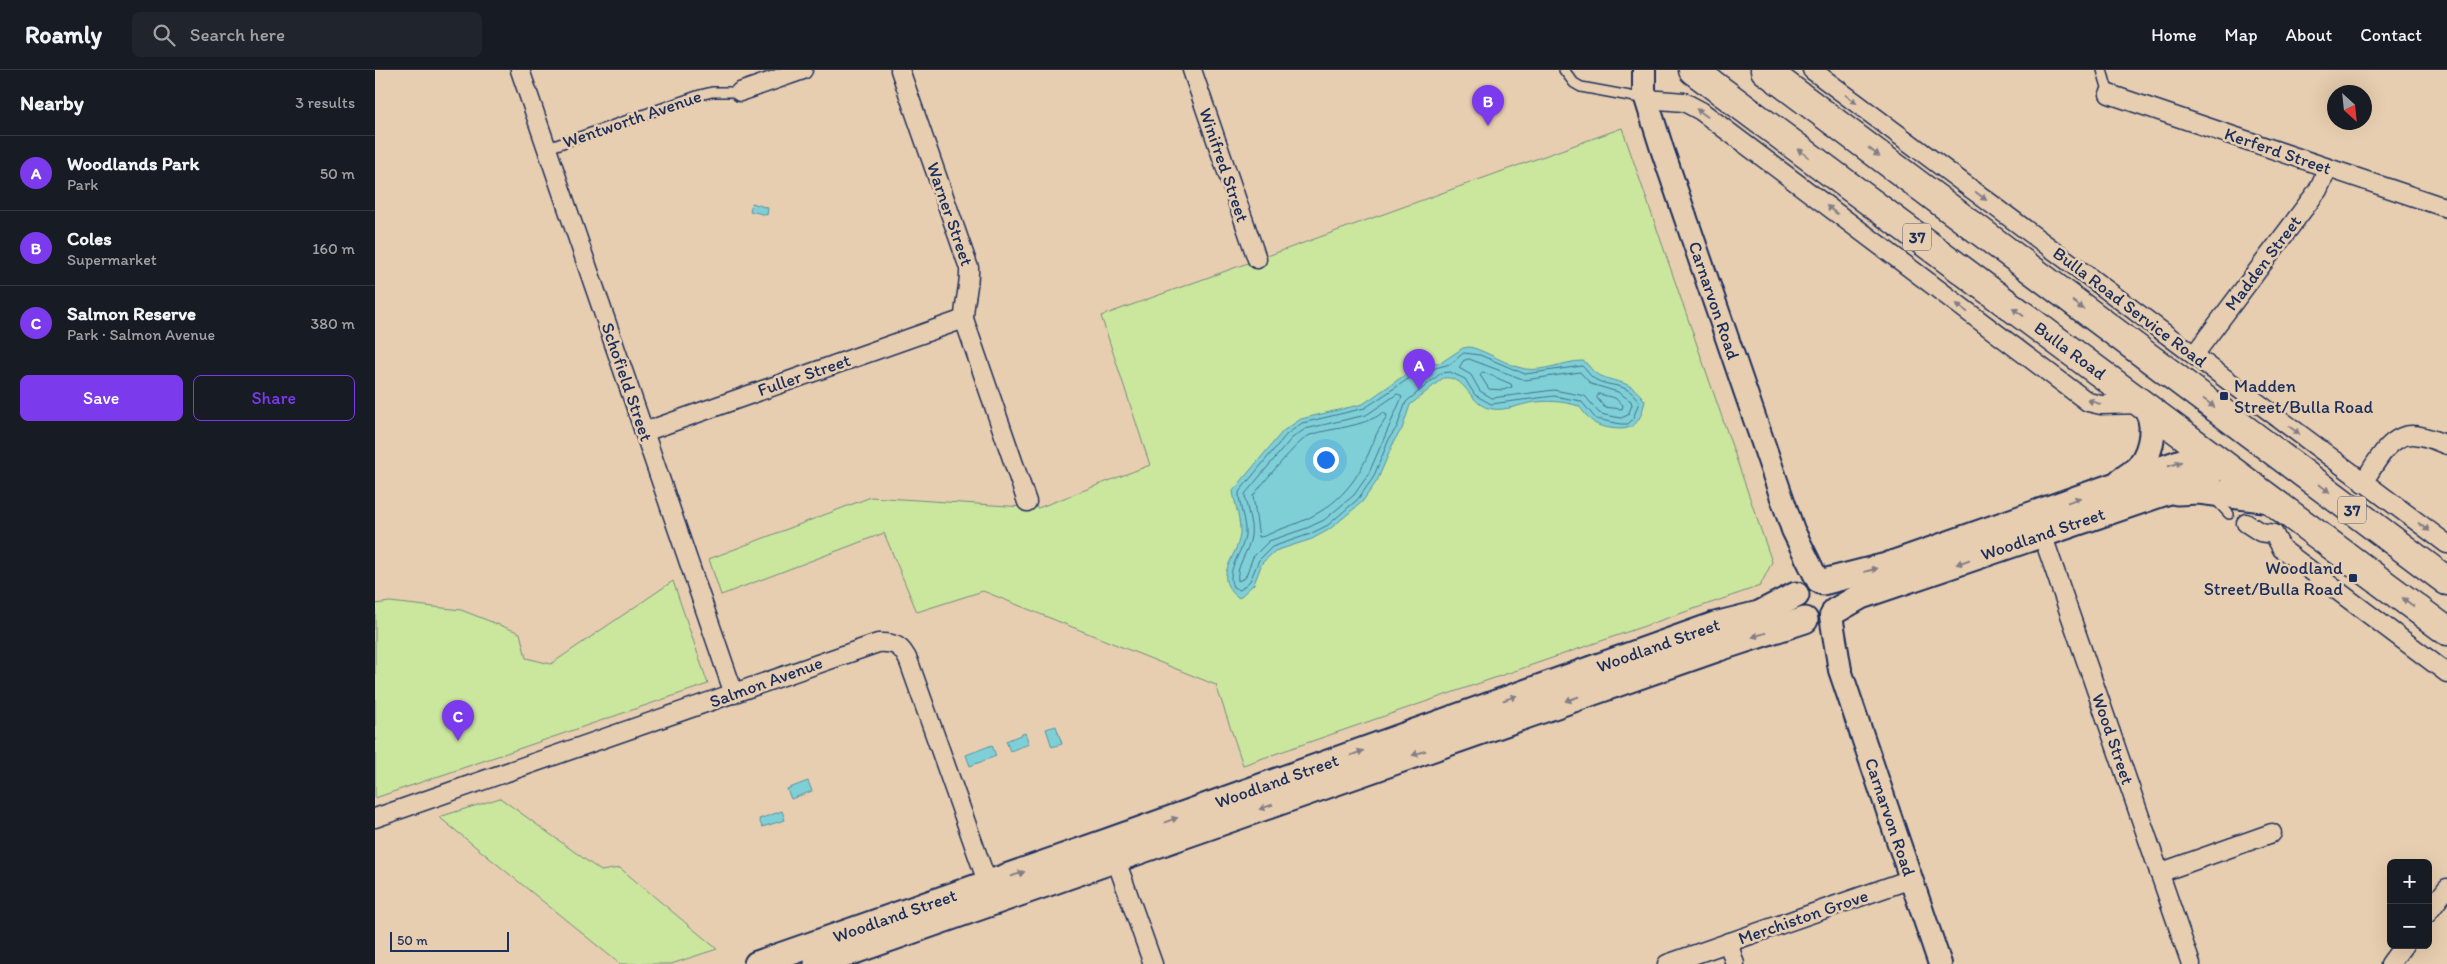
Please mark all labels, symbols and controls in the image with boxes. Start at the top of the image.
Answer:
search box [132,12,482,57]
text: Roamly [25,20,102,49]
icon: search [150,21,178,49]
text: Search here [190,23,285,46]
text: Home [2151,24,2197,46]
text: Map [2225,24,2258,46]
text: About [2286,24,2332,46]
text: Contact [2360,24,2422,46]
street label: Wentworth Avenue [560,85,704,153]
pin: B [1472,85,1504,126]
north arrow [2327,85,2372,130]
text: Nearby [20,90,84,115]
text: 3 results [295,93,355,112]
one-way arrow [1844,94,1858,104]
street label: Winifred Street [1194,105,1254,225]
one-way arrow [1696,108,1709,118]
street label: Kerferd Street [2222,122,2335,180]
one-way arrow [1867,147,1881,157]
one-way arrow [1797,148,1810,159]
text: Woodlands Park [67,152,199,175]
street label: Warner Street [922,159,978,269]
text: A [31,164,41,183]
text: 50 m [320,164,355,183]
text: Park [67,175,98,194]
one-way arrow [1975,191,1988,201]
one-way arrow [1826,205,1839,216]
street label: Madden Street [2220,211,2306,315]
road number: 37 [1903,224,1931,250]
text: Coles [67,227,112,250]
text: B [31,239,41,258]
text: 160 m [312,239,355,258]
street label: Carnarvon Road [1684,239,1745,363]
street label: Bulla Road Service Road [2049,242,2211,372]
text: Supermarket [67,250,157,269]
one-way arrow [2071,300,2084,311]
text: Salmon Reserve [67,302,196,325]
one-way arrow [1956,303,1969,314]
one-way arrow [2012,307,2025,318]
text: C [31,314,41,333]
text: 380 m [311,314,355,333]
street label: Bulla Road [2030,318,2110,384]
street label: Schofield Street [596,320,658,444]
text: Park · Salmon Avenue [67,325,215,344]
street label: Fuller Street [755,349,853,401]
pin: A [1403,349,1435,390]
button: Save [20,375,183,421]
button: Share [193,375,355,421]
place label: Madden Street/Bulla Road [2234,375,2374,418]
marker: Madden Street/Bulla Road [2218,390,2230,402]
one-way arrow [2086,398,2101,406]
one-way arrow [2202,398,2216,408]
one-way arrow [2287,425,2301,435]
your location [1313,447,1339,473]
one-way arrow [2168,460,2183,467]
one-way arrow [2317,483,2330,494]
one-way arrow [2067,496,2082,504]
road number: 37 [2338,496,2366,524]
street label: Woodland Street [1978,503,2108,565]
one-way arrow [2417,522,2430,533]
place label: Woodland Street/Bulla Road [2204,557,2343,600]
one-way arrow [1955,558,1970,566]
one-way arrow [1863,566,1878,574]
marker: Woodland Street/Bulla Road [2347,572,2359,584]
one-way arrow [2401,597,2415,607]
street label: Woodland Street [1593,613,1722,677]
one-way arrow [1751,631,1766,639]
street label: Salmon Avenue [706,651,826,713]
street label: Wood Street [2087,690,2139,788]
one-way arrow [1503,694,1518,702]
one-way arrow [1564,695,1579,703]
pin: C [442,700,474,741]
street label: Woodland Street [1212,749,1342,813]
one-way arrow [1350,749,1365,757]
one-way arrow [1411,749,1426,757]
street label: Carnarvon Road [1860,755,1920,879]
one-way arrow [1258,804,1273,811]
one-way arrow [1164,816,1179,824]
map controls [2387,859,2432,949]
button: + [2387,859,2432,904]
one-way arrow [1010,869,1025,877]
street label: Woodland Street [830,884,960,948]
street label: Merchiston Grove [1735,884,1871,950]
button: − [2387,904,2432,949]
scale bar [390,929,509,952]
text: 50 m [397,932,428,949]

